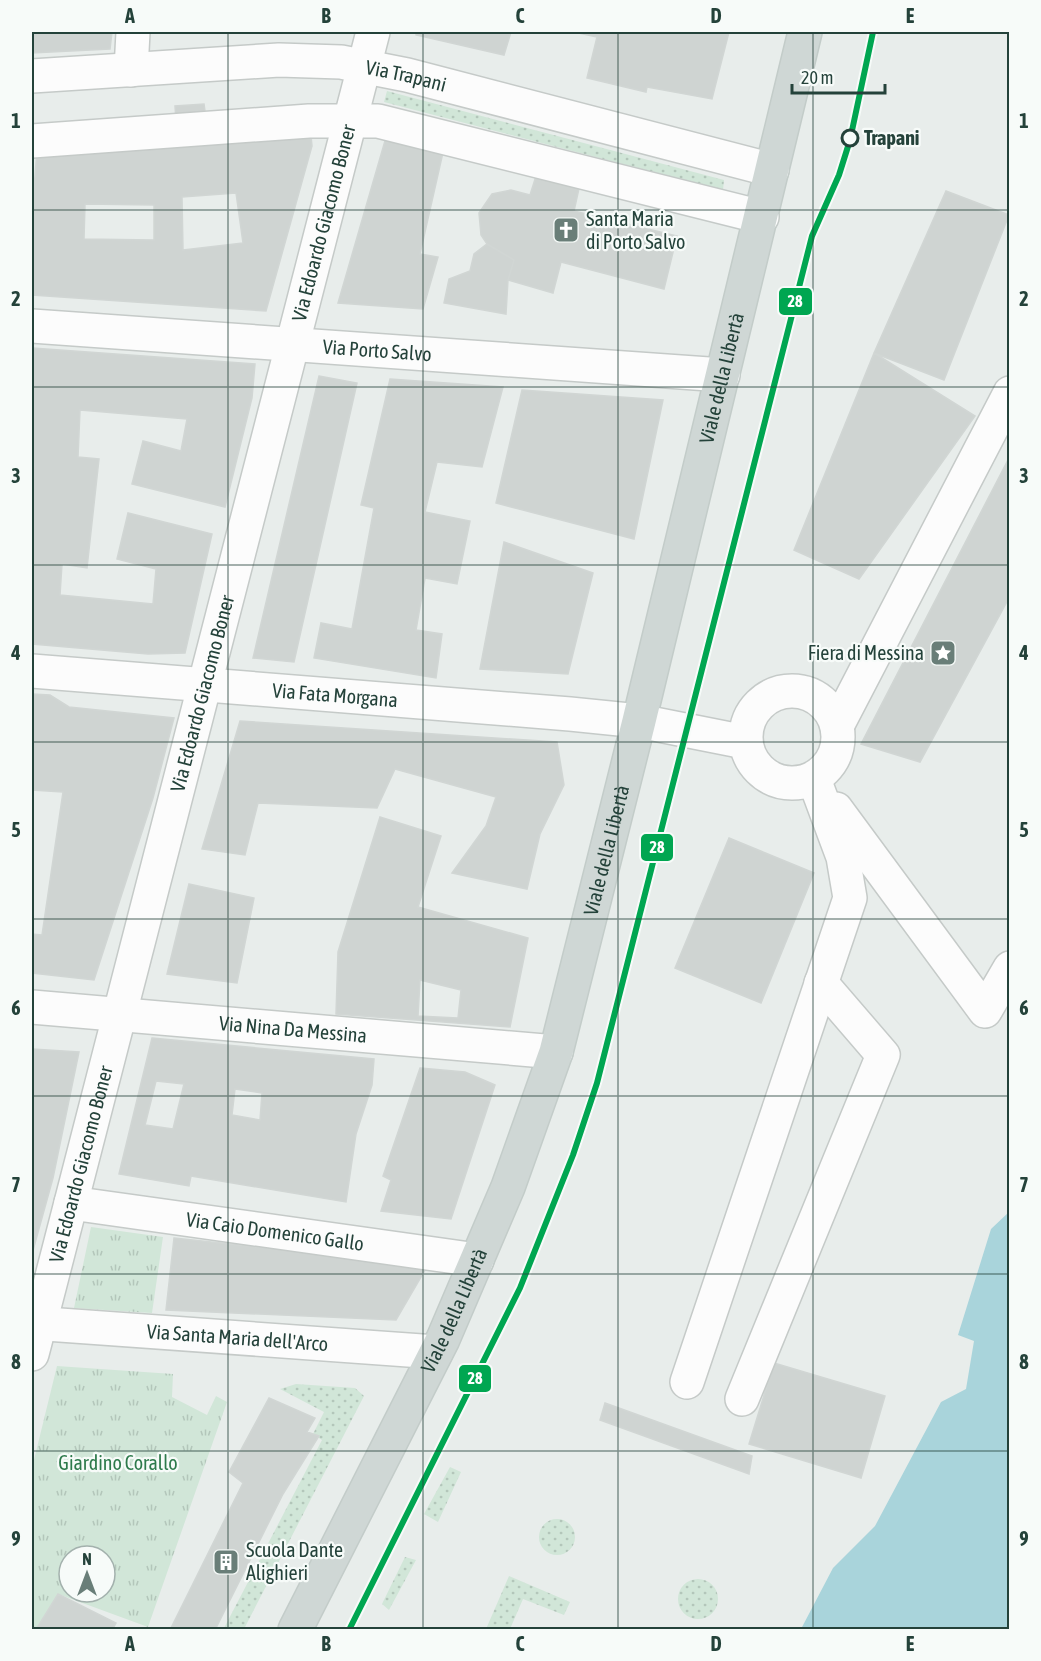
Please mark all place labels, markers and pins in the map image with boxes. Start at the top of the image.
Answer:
place label: Trapani [864,126,919,149]
marker: Trapani [841,129,859,147]
place label: Santa Maria di Porto Salvo [586,207,685,253]
church icon: Santa Maria di Porto Salvo [551,215,581,245]
place icon: Fiera di Messina [928,638,958,668]
place label: Fiera di Messina [808,641,924,664]
place label: Scuola Dante Alighieri [246,1538,343,1584]
building icon: Scuola Dante Alighieri [211,1547,241,1577]

